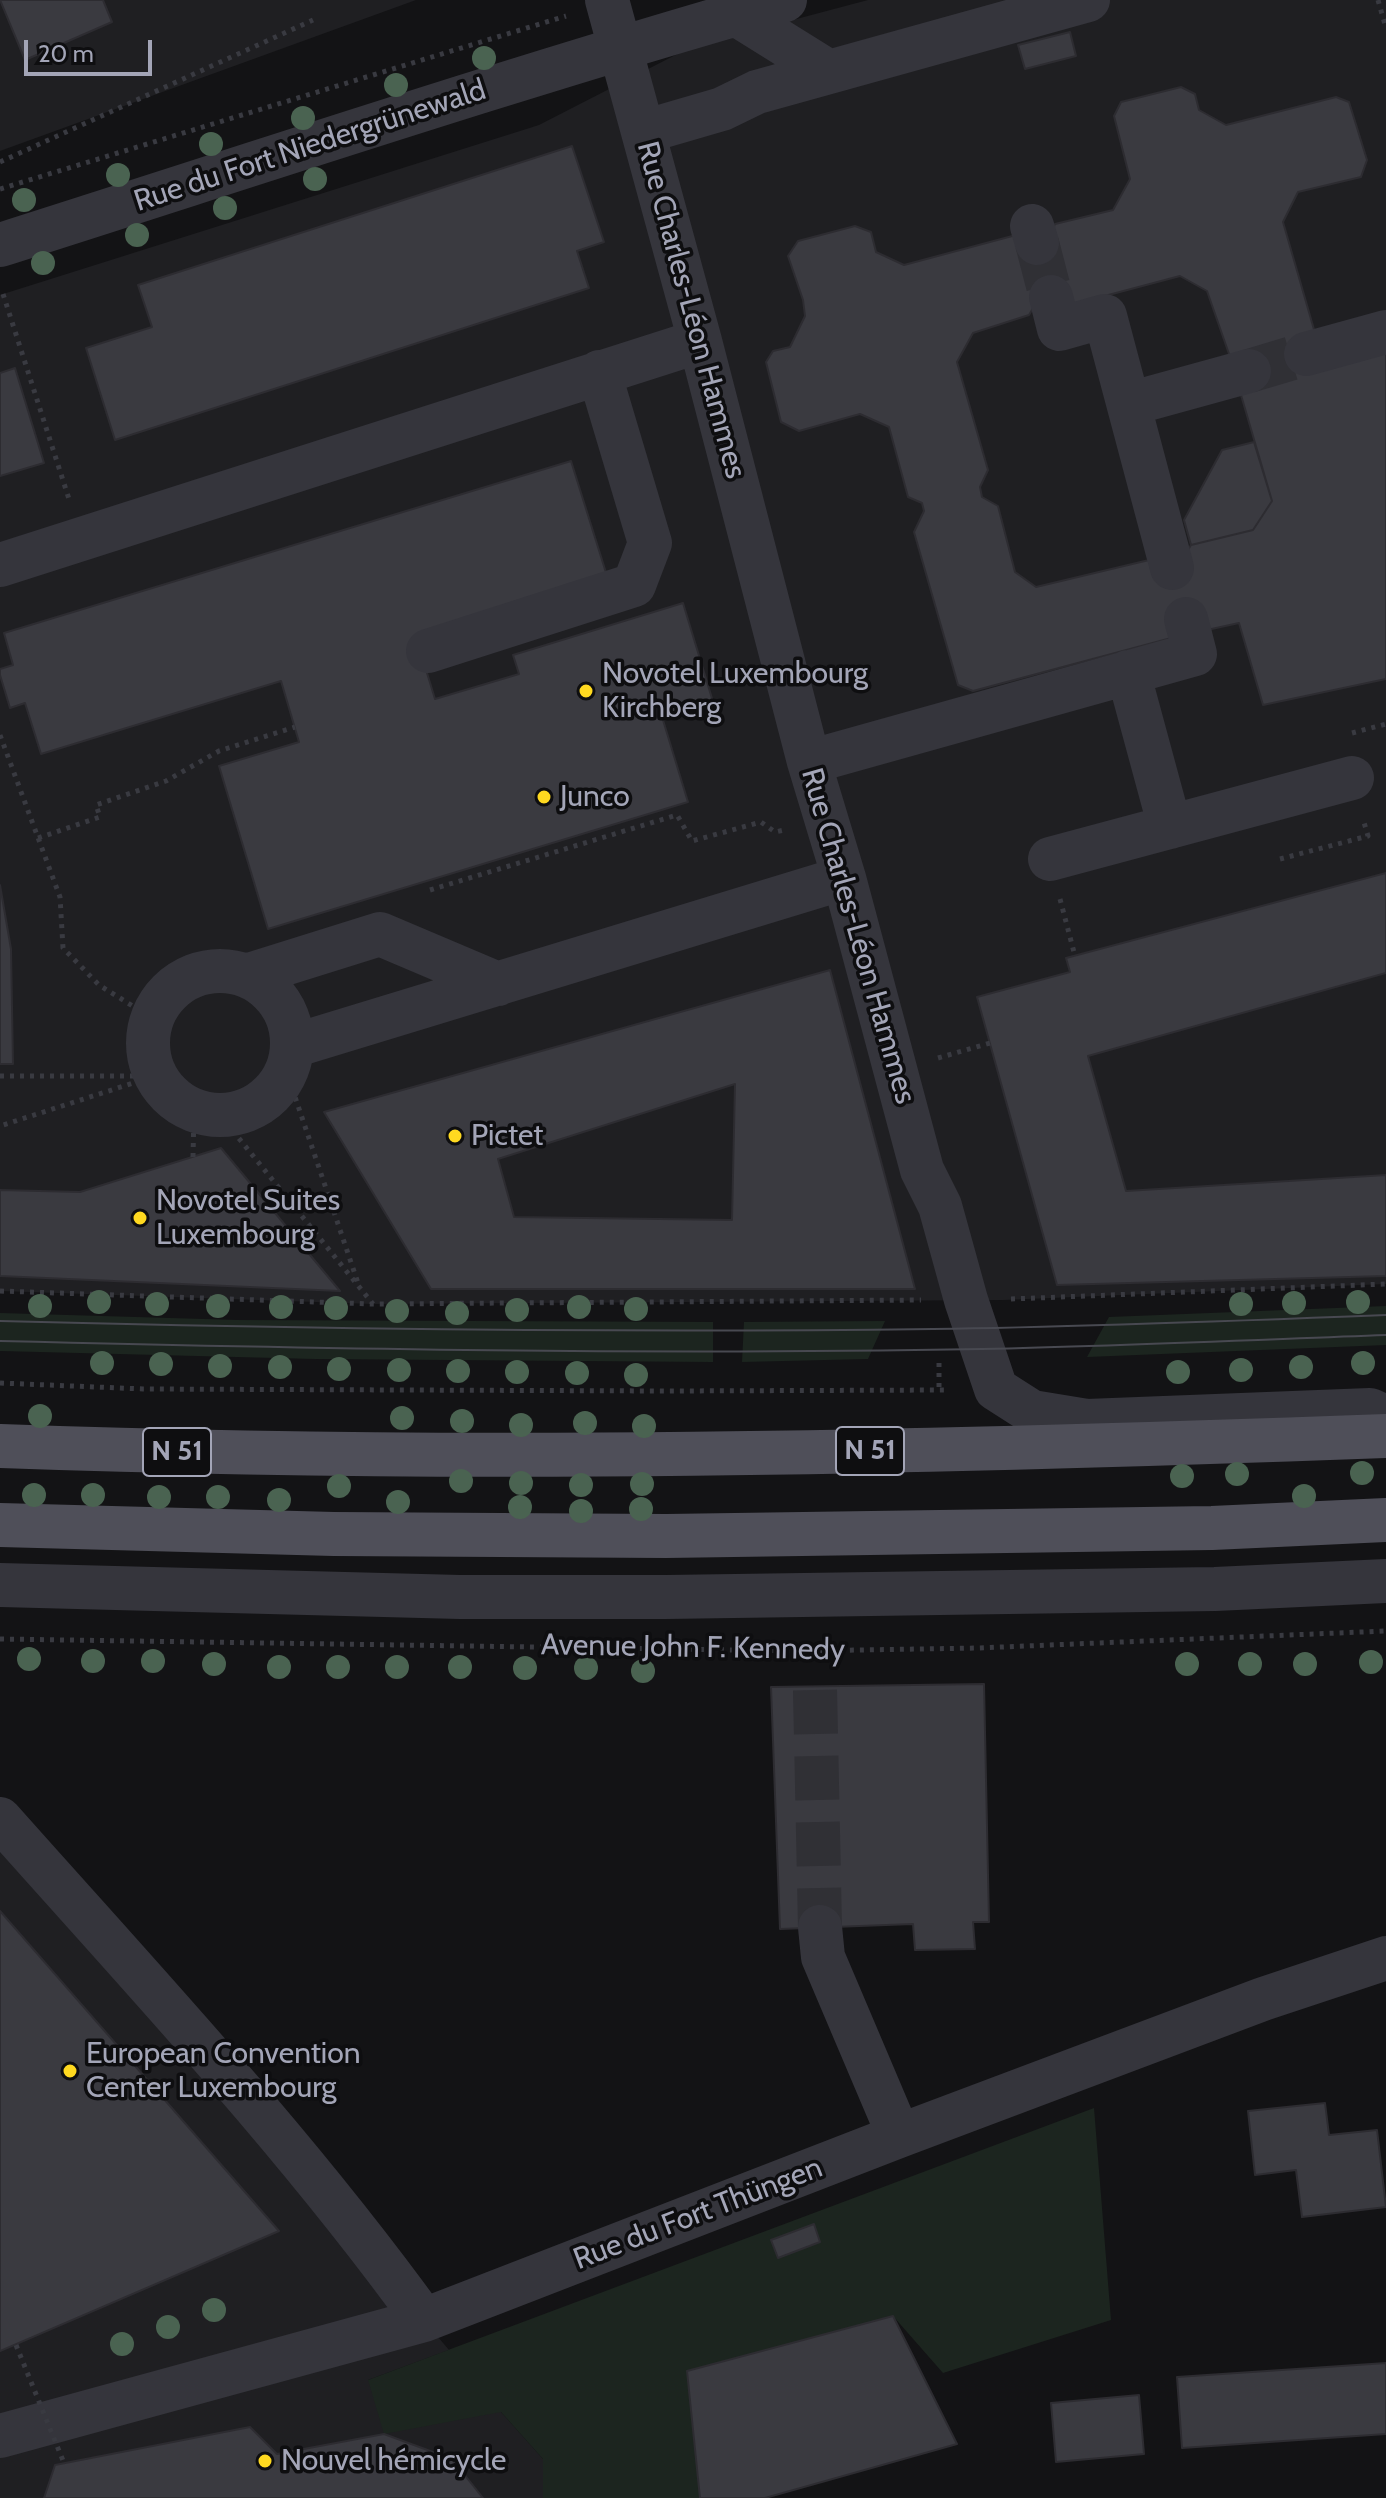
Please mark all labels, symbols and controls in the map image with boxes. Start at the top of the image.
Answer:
scale bar [28,24,156,74]
text: 20 m [38,39,94,68]
street label: Rue du Fort Niedergrünewald [130,72,490,220]
street label: Rue Charles-Léon Hammes [629,138,753,482]
place label: Novotel Luxembourg Kirchberg [602,656,868,726]
marker: Novotel Luxembourg Kirchberg [577,682,595,700]
street label: Rue Charles-Léon Hammes [793,764,923,1108]
place label: Junco [560,779,630,815]
marker: Junco [535,788,553,806]
place label: Pictet [471,1118,543,1154]
marker: Pictet [446,1127,464,1145]
place label: Novotel Suites Luxembourg [156,1183,340,1254]
marker: Novotel Suites Luxembourg [131,1209,149,1227]
road number: N 51 [836,1427,904,1475]
road number: N 51 [143,1428,211,1476]
street label: Avenue John F. Kennedy [541,1627,845,1669]
place label: European Convention Center Luxembourg [86,2036,360,2106]
marker: European Convention Center Luxembourg [61,2062,79,2080]
street label: Rue du Fort Thüngen [569,2150,827,2278]
place label: Nouvel hémicycle [281,2443,506,2479]
marker: Nouvel hémicycle [256,2452,274,2470]

